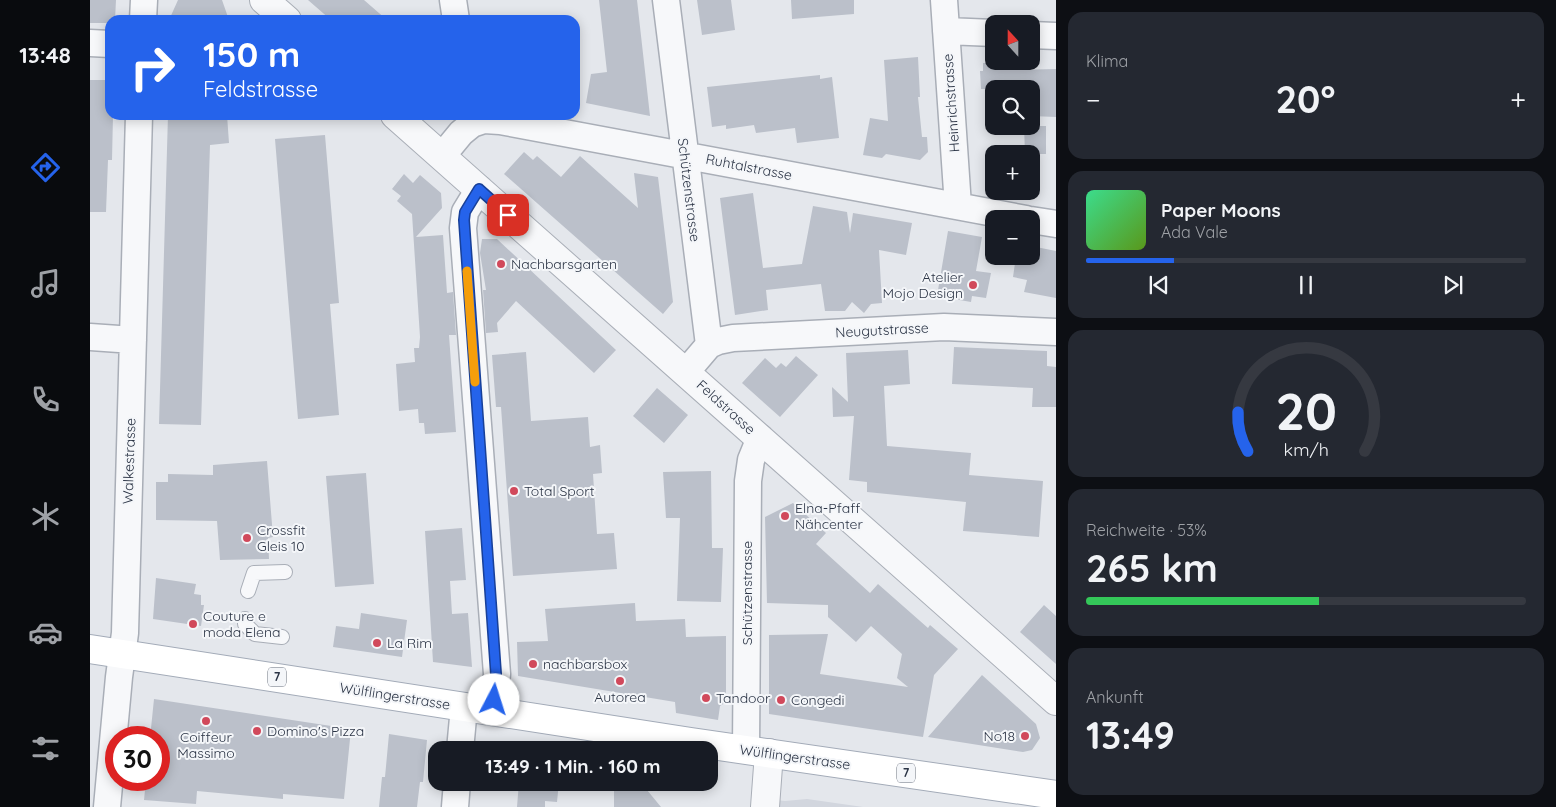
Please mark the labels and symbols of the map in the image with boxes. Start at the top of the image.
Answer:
north arrow [985,15,1040,70]
street label: Heinrichstrasse [939,53,963,153]
street label: Schützenstrasse [674,137,704,243]
street label: Ruhtalstrasse [704,150,794,184]
pin [487,194,529,236]
place label: Nachbarsgarten [511,255,617,273]
marker: Nachbarsgarten [495,258,507,270]
place label: Atelier Mojo Design [882,268,964,302]
marker: Atelier Mojo Design [967,279,979,291]
street label: Neugutstrasse [835,319,929,341]
street label: Feldstrasse [693,376,759,438]
street label: Walkestrasse [119,418,140,504]
place label: Total Sport [524,482,595,500]
marker: Total Sport [508,485,520,497]
place label: Elna-Pfaff Nähcenter [795,499,863,533]
marker: Elna-Pfaff Nähcenter [779,510,791,522]
place label: Crossfit Gleis 10 [257,521,306,555]
marker: Crossfit Gleis 10 [241,532,253,544]
street label: Schützenstrasse [738,541,756,645]
place label: Couture e moda Elena [203,607,281,641]
marker: Couture e moda Elena [187,618,199,630]
place label: La Rim [387,634,432,652]
marker: La Rim [371,637,383,649]
place label: nachbarsbox [543,655,627,673]
marker: nachbarsbox [527,658,539,670]
road number: 7 [268,668,286,686]
position arrow [467,673,519,725]
marker: Autorea [614,675,626,687]
street label: Wülflingerstrasse [338,678,452,714]
place label: Autorea [594,688,646,706]
place label: Tandoor [716,689,771,707]
place label: Congedi [791,691,845,709]
marker: Tandoor [700,692,712,704]
marker: Congedi [775,694,787,706]
marker: Coiffeur Massimo [200,715,212,727]
place label: Domino's Pizza [267,722,364,740]
marker: Domino's Pizza [251,725,263,737]
speed limit sign: 30 [105,726,170,791]
place label: No18 [984,727,1015,745]
place label: Coiffeur Massimo [177,728,235,762]
marker: No18 [1019,730,1031,742]
street label: Wülflingerstrasse [738,740,852,774]
road number: 7 [897,764,915,782]

